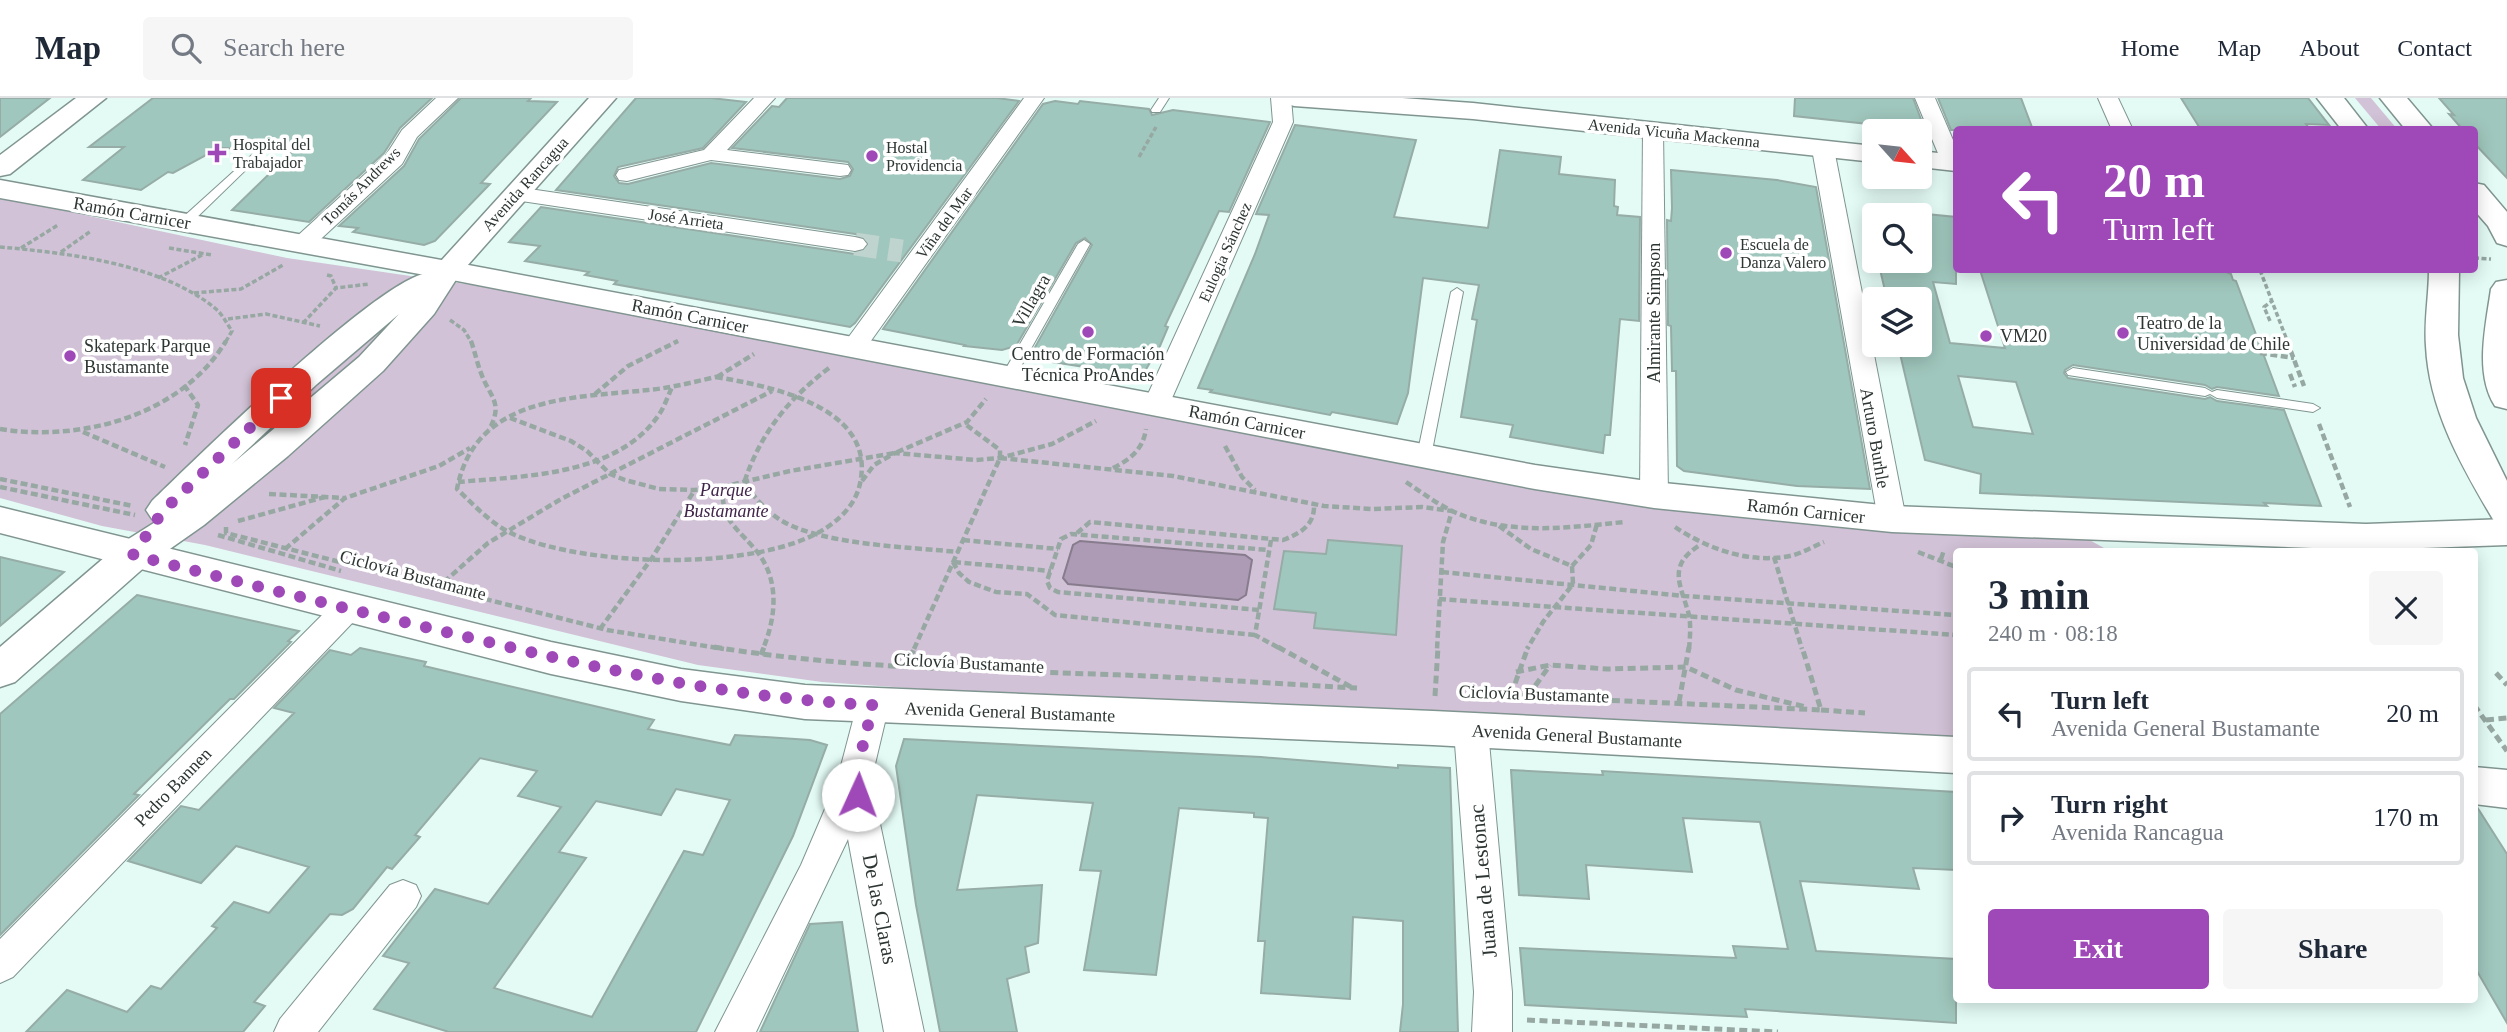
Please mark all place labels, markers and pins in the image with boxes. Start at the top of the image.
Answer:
place label: Hospital del Trabajador [233,136,311,172]
place label: Hostal Providencia [886,139,962,174]
marker: Hospital del Trabajador [207,143,227,163]
marker: Hostal Providencia [864,148,880,164]
place label: Escuela de Danza Valero [1740,236,1826,271]
marker: Escuela de Danza Valero [1718,245,1734,261]
place label: Teatro de la Universidad de Chile [2137,313,2290,354]
marker: Centro de Formación Técnica ProAndes [1080,324,1096,340]
marker: Teatro de la Universidad de Chile [2115,325,2131,341]
place label: VM20 [2000,326,2047,346]
marker: VM20 [1978,328,1994,344]
place label: Skatepark Parque Bustamante [84,336,210,377]
place label: Centro de Formación Técnica ProAndes [1012,344,1164,385]
marker: Skatepark Parque Bustamante [62,348,78,364]
pin [251,368,311,428]

